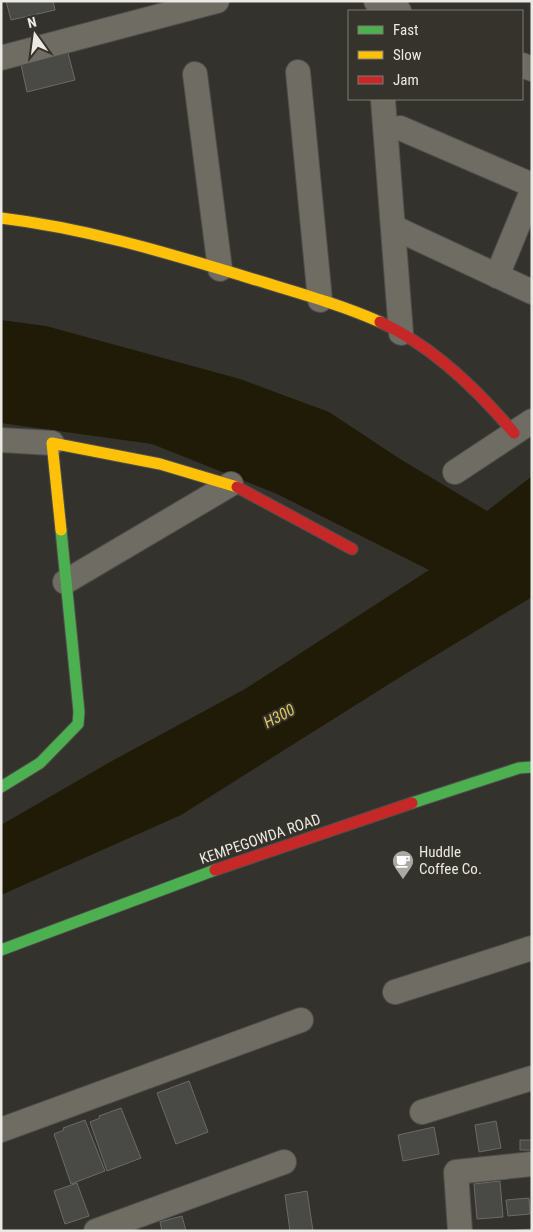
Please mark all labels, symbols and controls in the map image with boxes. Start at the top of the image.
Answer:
north arrow [10,10,60,60]
legend [348,10,523,100]
text: N [26,14,38,31]
text: Fast [393,21,418,39]
text: Slow [393,46,422,64]
text: Jam [393,71,419,89]
water label: H300 [260,700,298,732]
street label: KEMPEGOWDA ROAD [197,810,323,868]
place label: Huddle Coffee Co. [419,843,482,878]
cafe icon: Huddle Coffee Co. [391,849,415,880]

